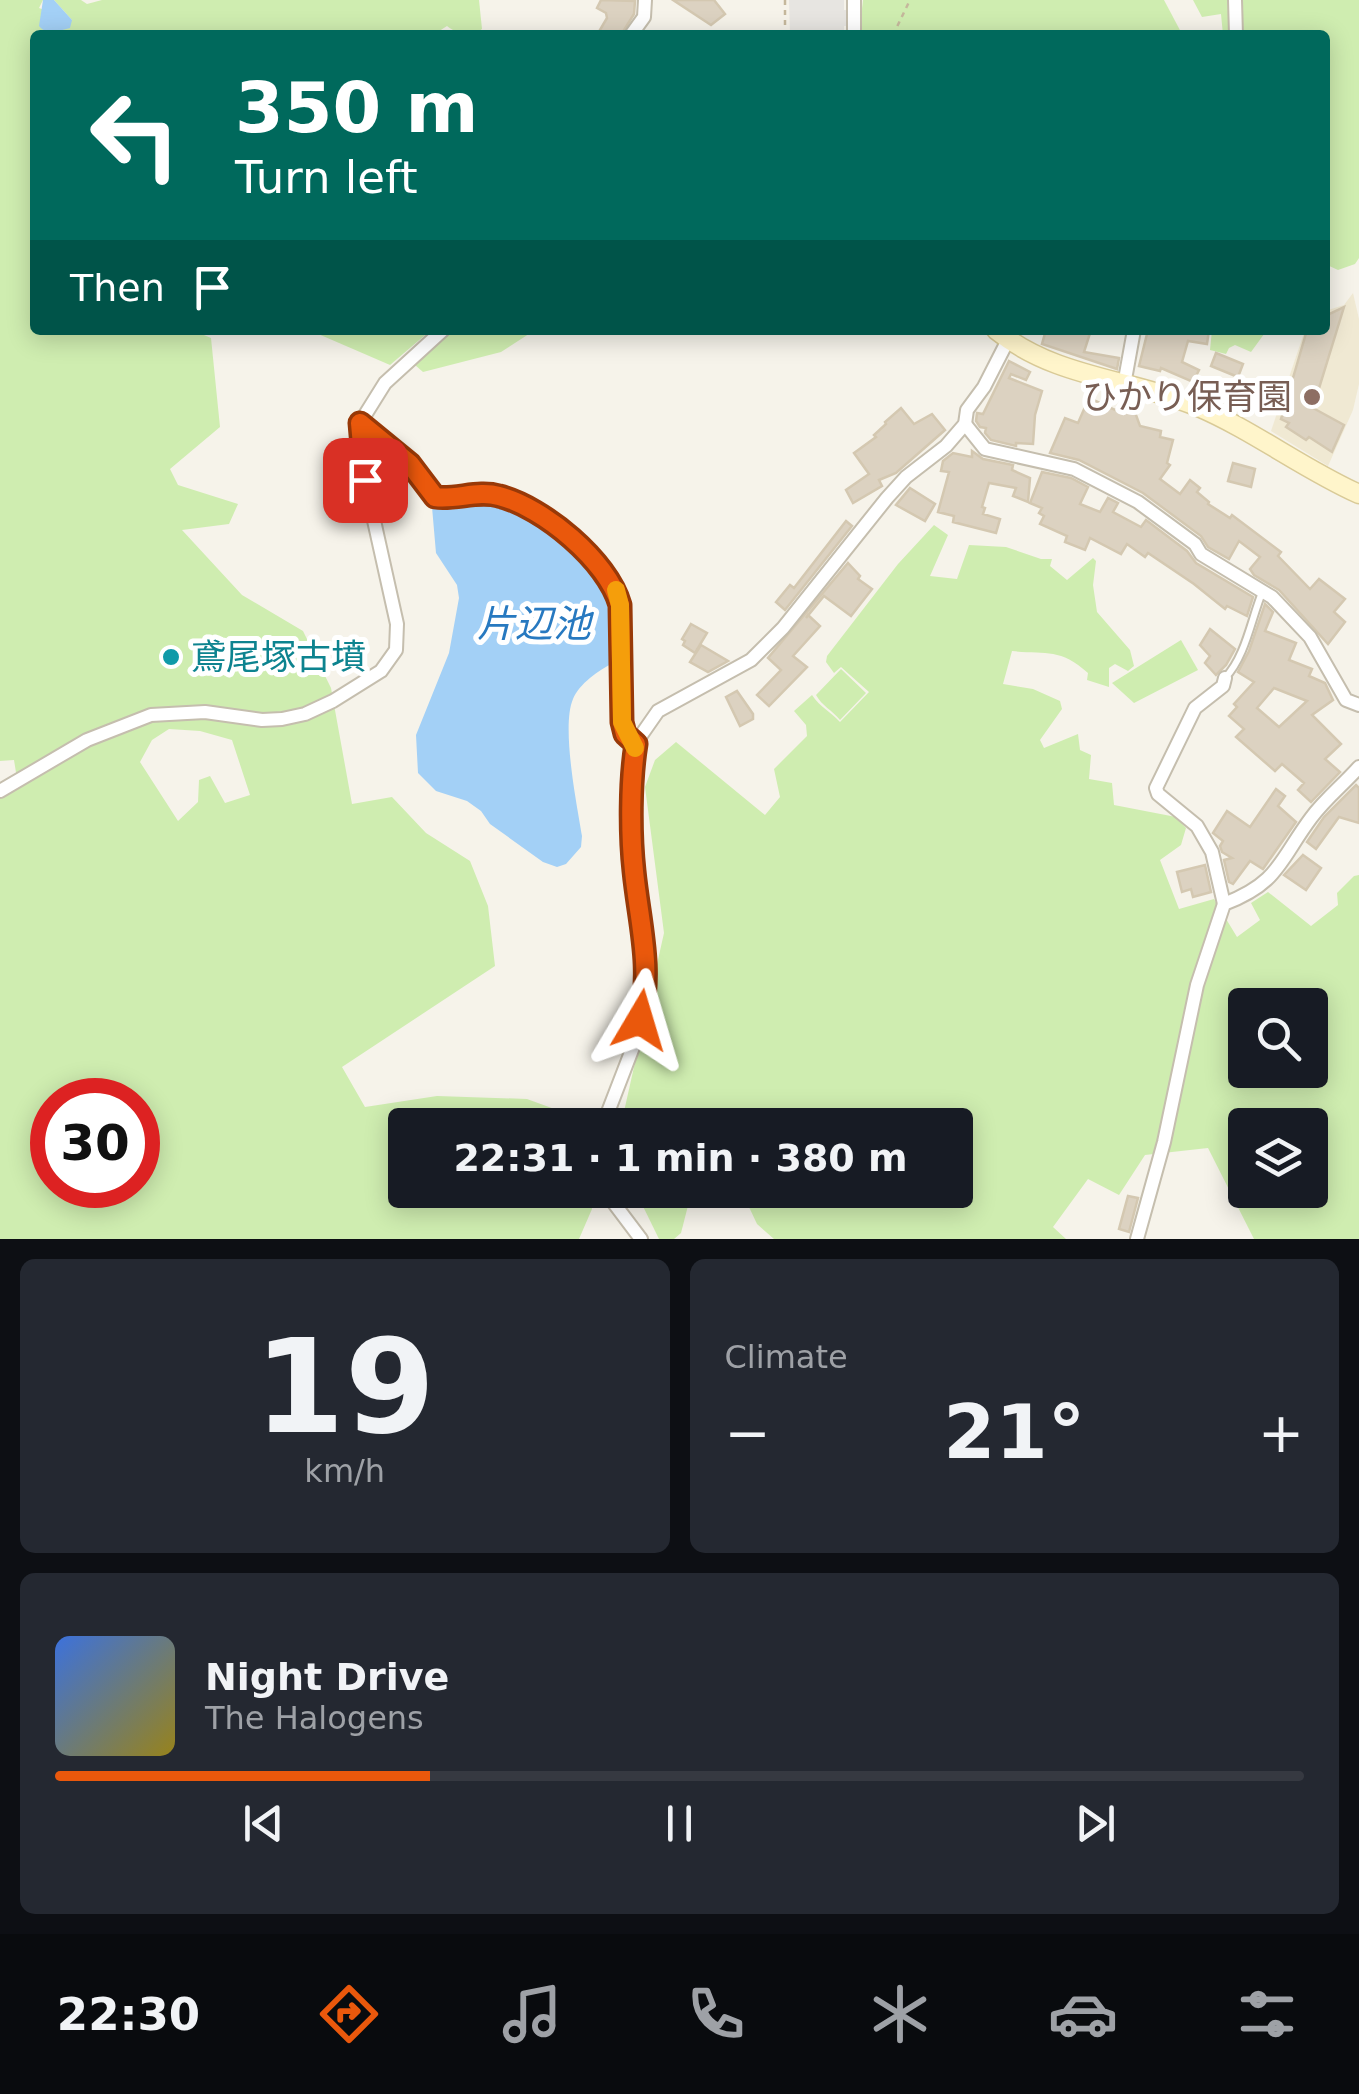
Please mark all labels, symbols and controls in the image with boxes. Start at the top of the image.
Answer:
text: 350 m [235,67,478,149]
icon: left [70,70,200,200]
text: Turn left [235,151,418,204]
icon: arrive [185,260,240,315]
text: Then [70,266,165,310]
place label: ひかり保育園 [1082,377,1292,417]
marker: ひかり保育園 [1301,386,1323,408]
pin [323,438,408,523]
icon: arrive [338,453,393,508]
water label: 片辺池 [477,602,595,646]
place label: 鳶尾塚古墳 [191,637,366,677]
marker: 鳶尾塚古墳 [160,646,182,668]
position arrow [588,968,692,1072]
map controls [1228,988,1328,1208]
button: search [1228,988,1328,1088]
speed limit sign: 30 [30,1078,160,1208]
button: layers [1228,1108,1328,1208]
text: 22:31 · 1 min · 380 m [453,1136,908,1180]
text: 19 [254,1311,435,1463]
text: Climate [725,1338,848,1376]
text: 21° [943,1388,1085,1476]
text: − [725,1401,771,1465]
text: + [1258,1401,1304,1465]
text: km/h [304,1452,385,1490]
text: Night Drive [205,1655,449,1699]
text: The Halogens [205,1699,424,1737]
icon: previous [236,1796,291,1851]
icon: pause [652,1796,707,1851]
icon: next [1068,1796,1123,1851]
icon: directions [314,1979,384,2049]
icon: music [497,1979,567,2049]
icon: phone [681,1979,751,2049]
icon: climate [865,1979,935,2049]
icon: car [1048,1979,1118,2049]
icon: filters [1232,1979,1302,2049]
text: 22:30 [57,1988,200,2041]

